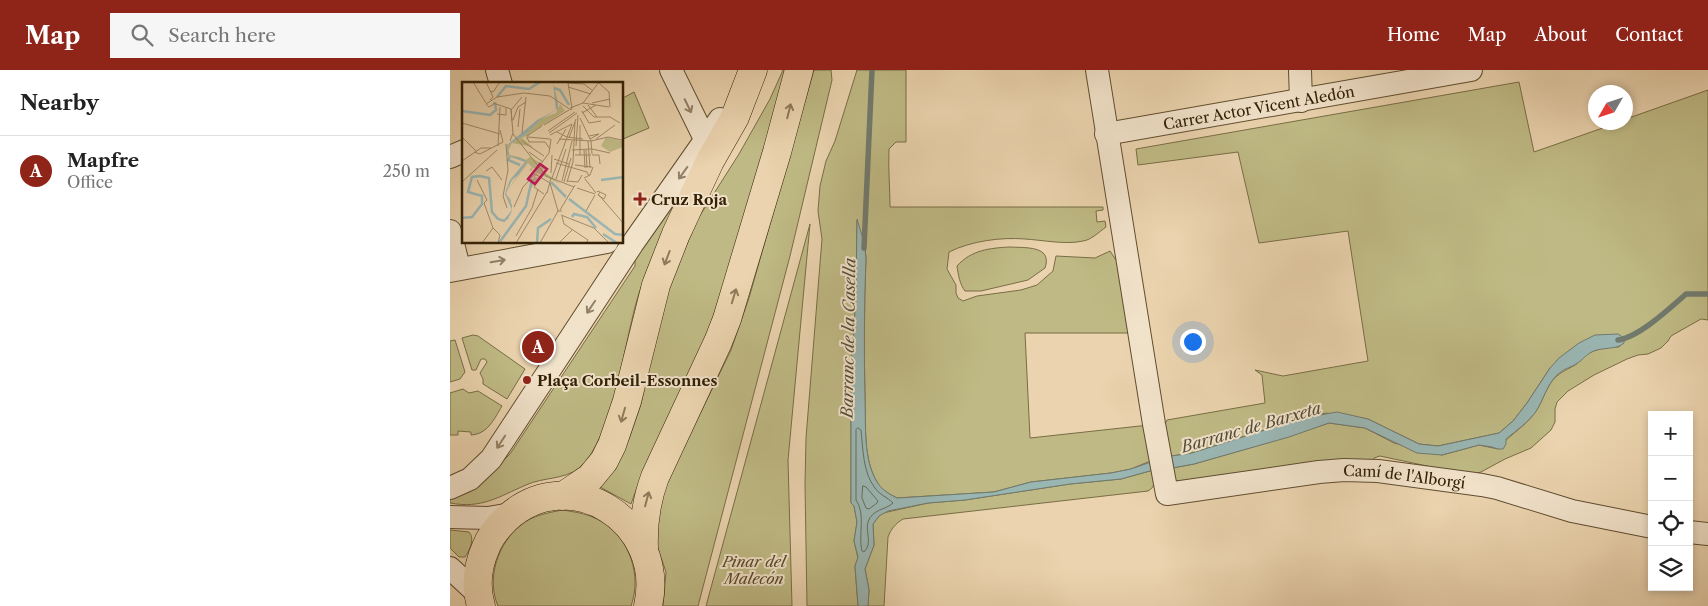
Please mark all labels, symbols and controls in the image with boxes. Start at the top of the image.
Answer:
search box [110,13,460,58]
text: Map [25,21,80,50]
icon: search [128,21,156,49]
text: Search here [168,24,276,47]
text: Home [1387,24,1440,46]
text: Map [1468,24,1506,46]
text: About [1534,24,1587,46]
text: Contact [1615,24,1683,46]
street label: Carrer Actor Vicent Aledón [1161,81,1356,133]
inset map [462,82,624,244]
north arrow [1588,85,1633,130]
text: Nearby [20,90,99,115]
one-way arrow [684,98,693,113]
one-way arrow [785,104,794,120]
text: Mapfre [67,149,139,172]
text: A [30,161,42,181]
text: 250 m [383,161,430,181]
one-way arrow [678,166,688,180]
text: Office [67,172,113,192]
place label: Cruz Roja [651,190,727,209]
marker: Cruz Roja [633,192,647,206]
one-way arrow [662,250,671,266]
one-way arrow [489,256,505,266]
water label: Barranc de la Casella [837,257,859,420]
one-way arrow [730,289,739,305]
one-way arrow [586,300,596,314]
pin: A [522,328,554,366]
your location [1180,329,1206,355]
place label: Plaça Corbeil-Essonnes [537,371,717,390]
marker: Plaça Corbeil-Essonnes [521,374,533,386]
water label: Barranc de Barxeta [1177,397,1324,457]
one-way arrow [617,406,627,422]
map controls [1648,411,1693,591]
button: + [1648,411,1693,456]
one-way arrow [496,435,506,449]
button: − [1648,456,1693,501]
street label: Camí de l'Alborgí [1343,460,1467,492]
one-way arrow [643,492,653,508]
button: locate [1648,501,1693,546]
button: layers [1648,546,1693,591]
park label: Pinar del Malecón [721,552,788,588]

